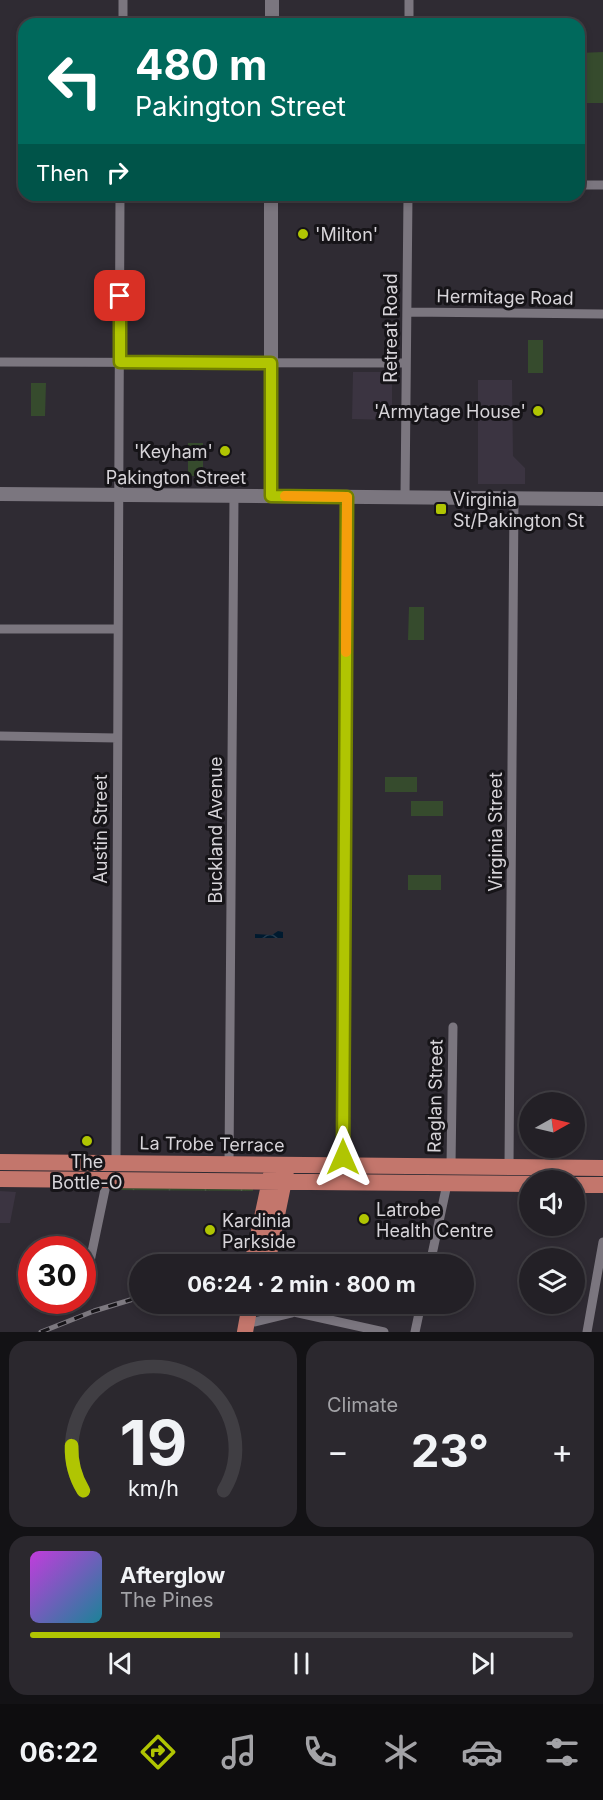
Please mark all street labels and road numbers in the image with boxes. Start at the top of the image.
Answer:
street label: Retreat Road [380,273,401,383]
street label: Hermitage Road [436,285,574,309]
street label: Pakington Street [106,467,246,488]
street label: Buckland Avenue [205,757,226,904]
street label: Virginia Street [485,772,506,892]
street label: Austin Street [90,774,111,884]
street label: Raglan Street [424,1039,446,1153]
street label: La Trobe Terrace [139,1132,285,1156]

